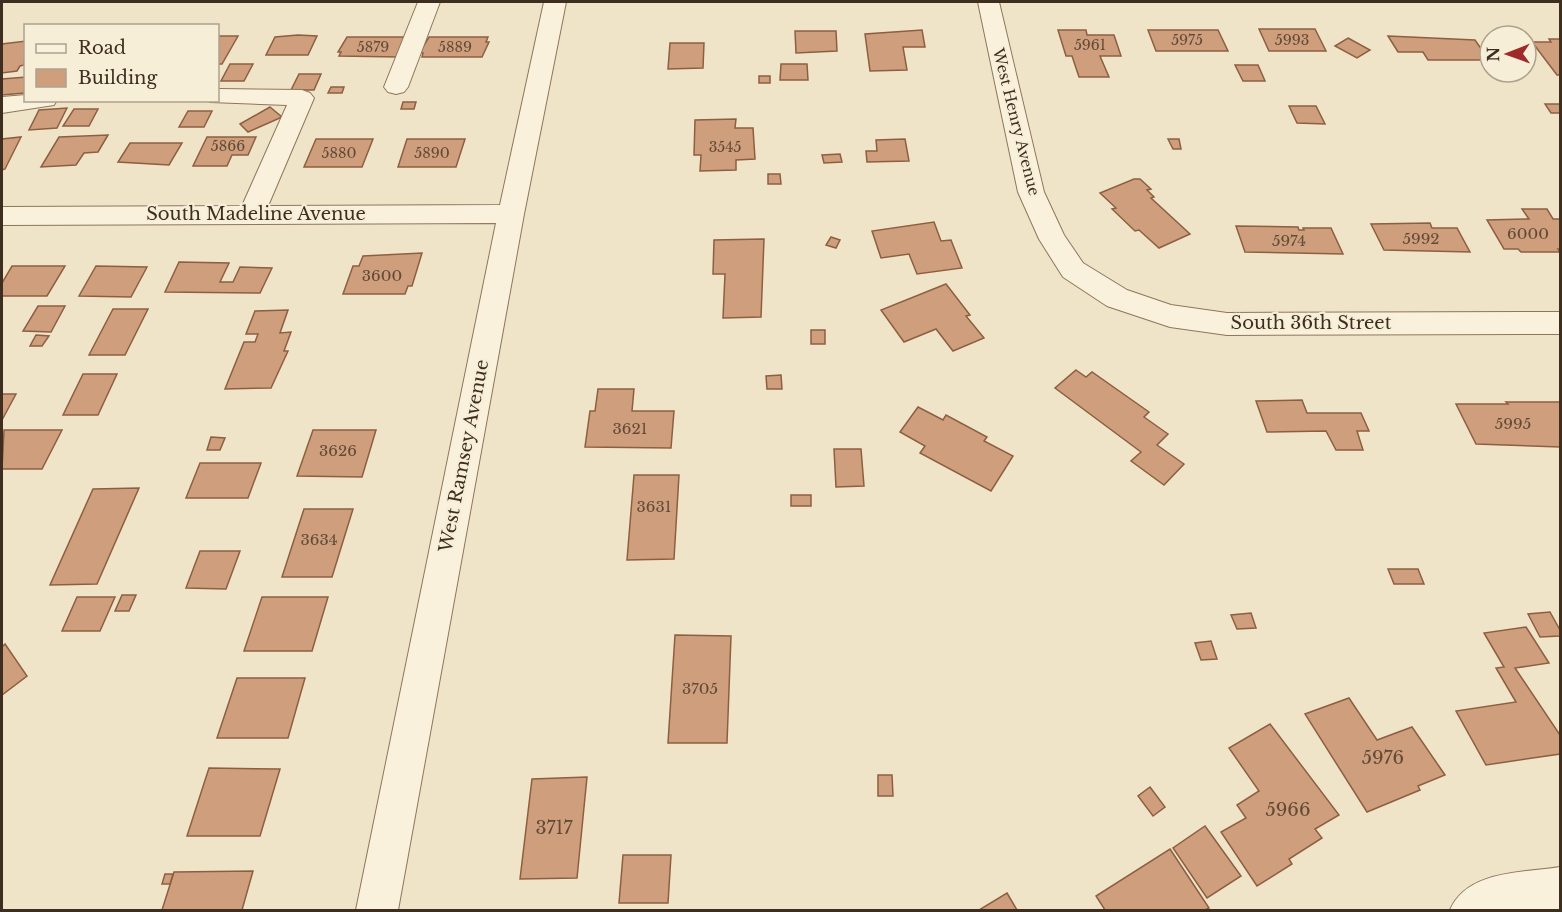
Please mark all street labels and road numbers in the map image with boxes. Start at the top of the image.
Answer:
street label: West Henry Avenue [989,45,1044,198]
street label: South Madeline Avenue [146,203,366,225]
street label: South 36th Street [1231,312,1392,334]
street label: West Ramsey Avenue [434,358,493,555]

